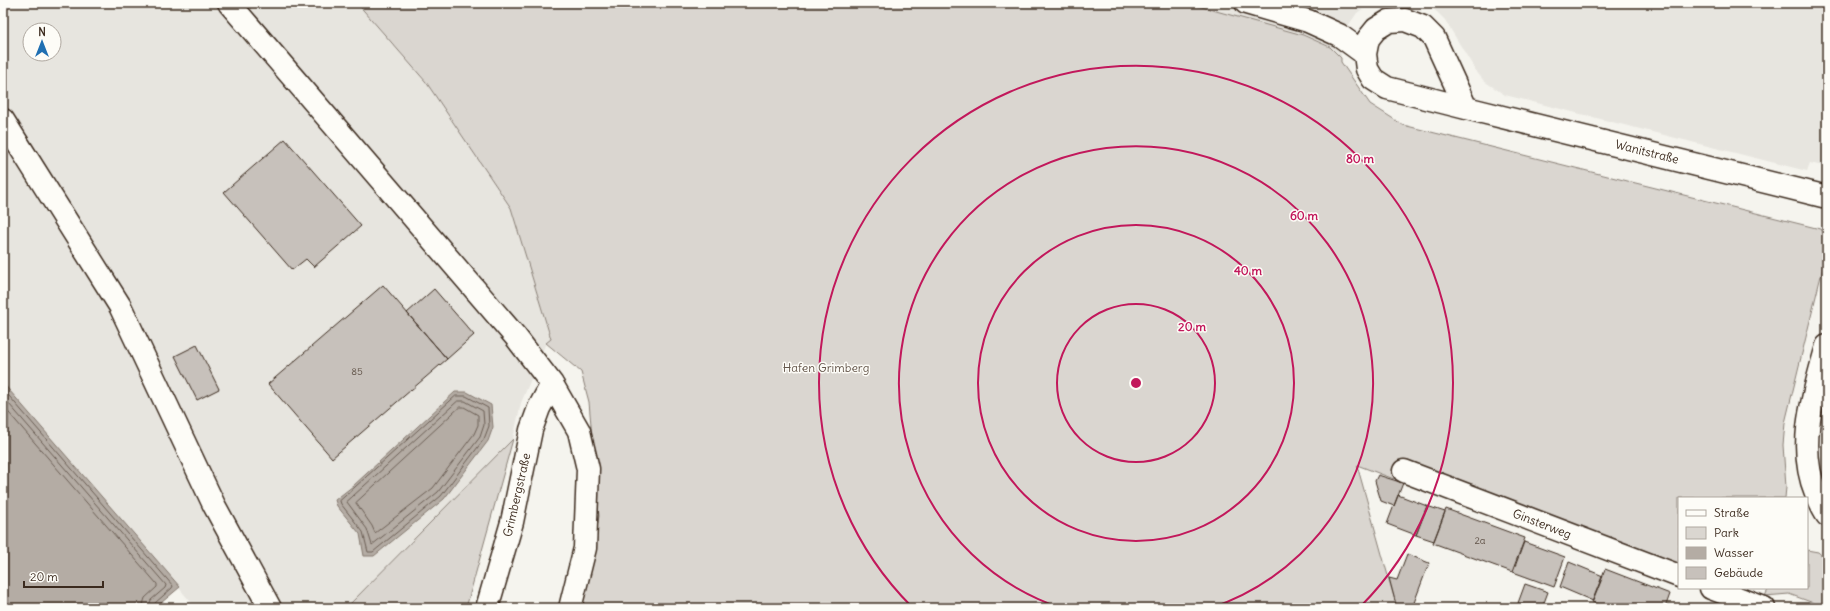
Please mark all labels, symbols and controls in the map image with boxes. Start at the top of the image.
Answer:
north arrow [22,22,62,62]
text: N [38,25,46,39]
street label: Wanitstraße [1614,136,1681,167]
text: 80 m [1346,151,1375,166]
text: 60 m [1290,208,1319,223]
text: 40 m [1234,263,1263,278]
text: 20 m [1178,319,1206,334]
park label: Hafen Grimberg [783,360,869,375]
house number: 85 [351,365,363,378]
centre of rings [1129,376,1143,390]
street label: Grimbergstraße [500,452,533,538]
legend [1678,497,1808,589]
street label: Ginsterweg [1511,505,1574,542]
text: Straße [1714,505,1749,520]
text: Park [1714,525,1739,540]
house number: 2a [1474,534,1486,547]
text: Wasser [1714,545,1754,560]
scale bar [24,563,103,589]
text: Gebäude [1714,565,1763,580]
text: 20 m [30,569,58,584]

